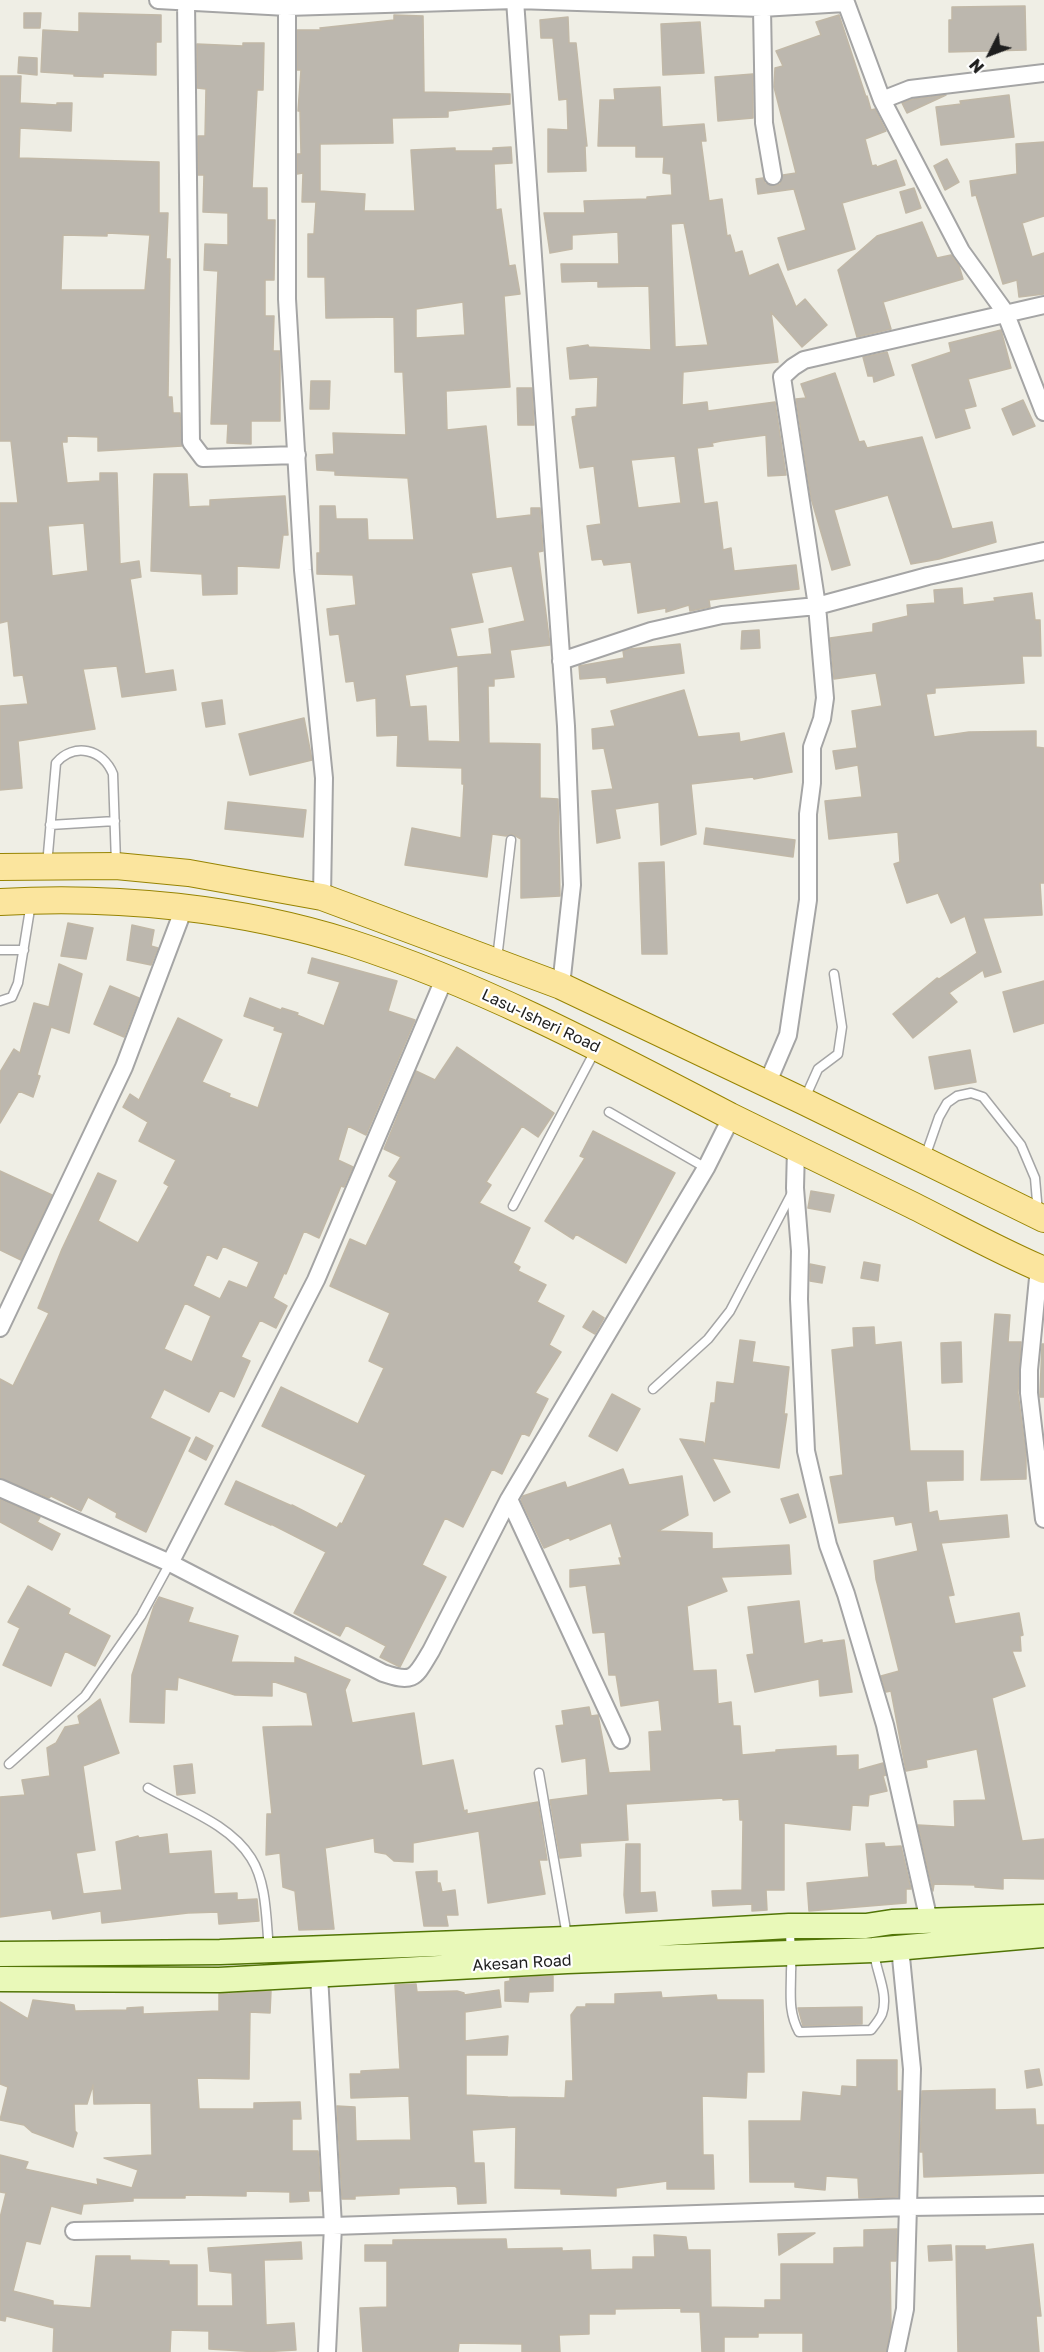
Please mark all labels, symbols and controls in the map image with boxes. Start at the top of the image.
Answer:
north arrow [960,24,1020,84]
text: N [965,55,988,77]
street label: Lasu-Isheri Road [479,985,603,1057]
street label: Akesan Road [472,1951,572,1975]

